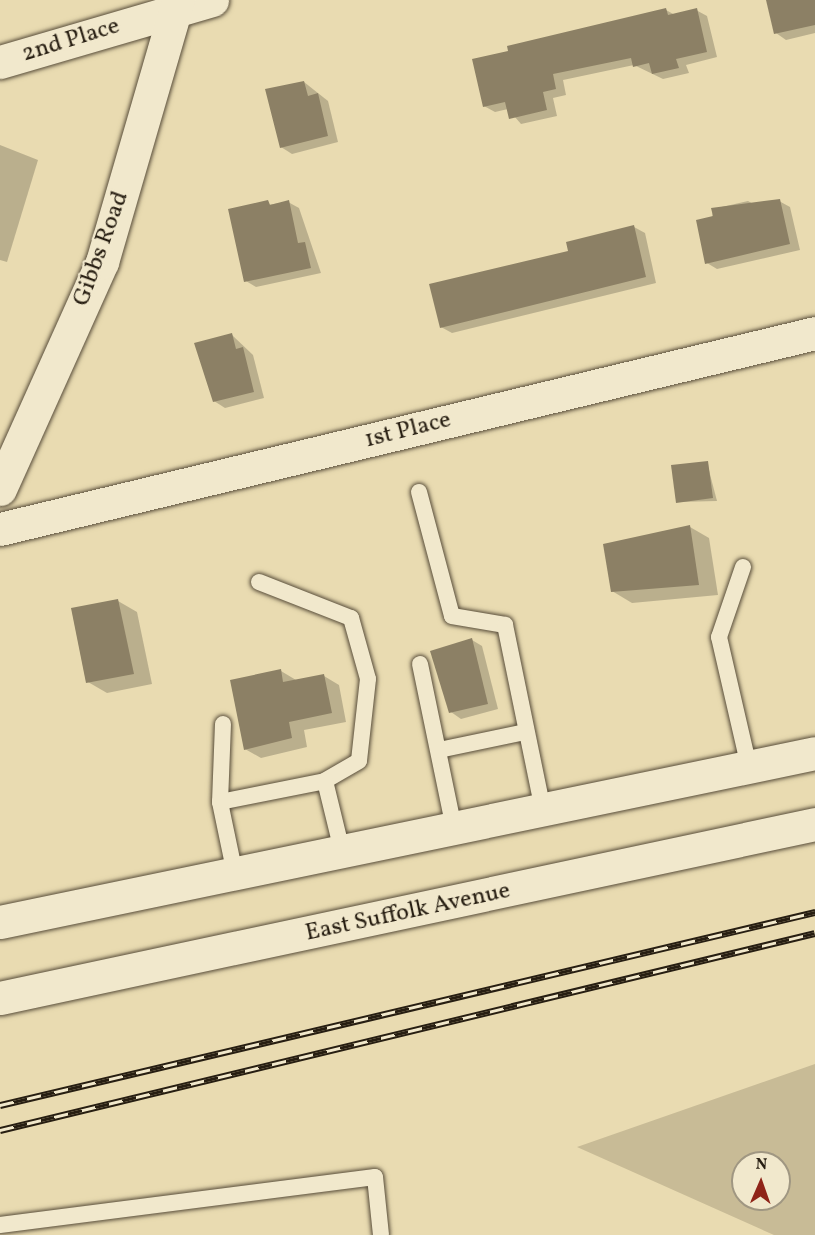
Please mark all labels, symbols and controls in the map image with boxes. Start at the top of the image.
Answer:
street label: 2nd Place [19,13,123,69]
street label: Gibbs Road [68,188,136,310]
street label: 1st Place [362,406,454,456]
street label: East Suffolk Avenue [303,877,513,949]
north arrow [731,1151,791,1211]
text: N [755,1154,768,1176]

